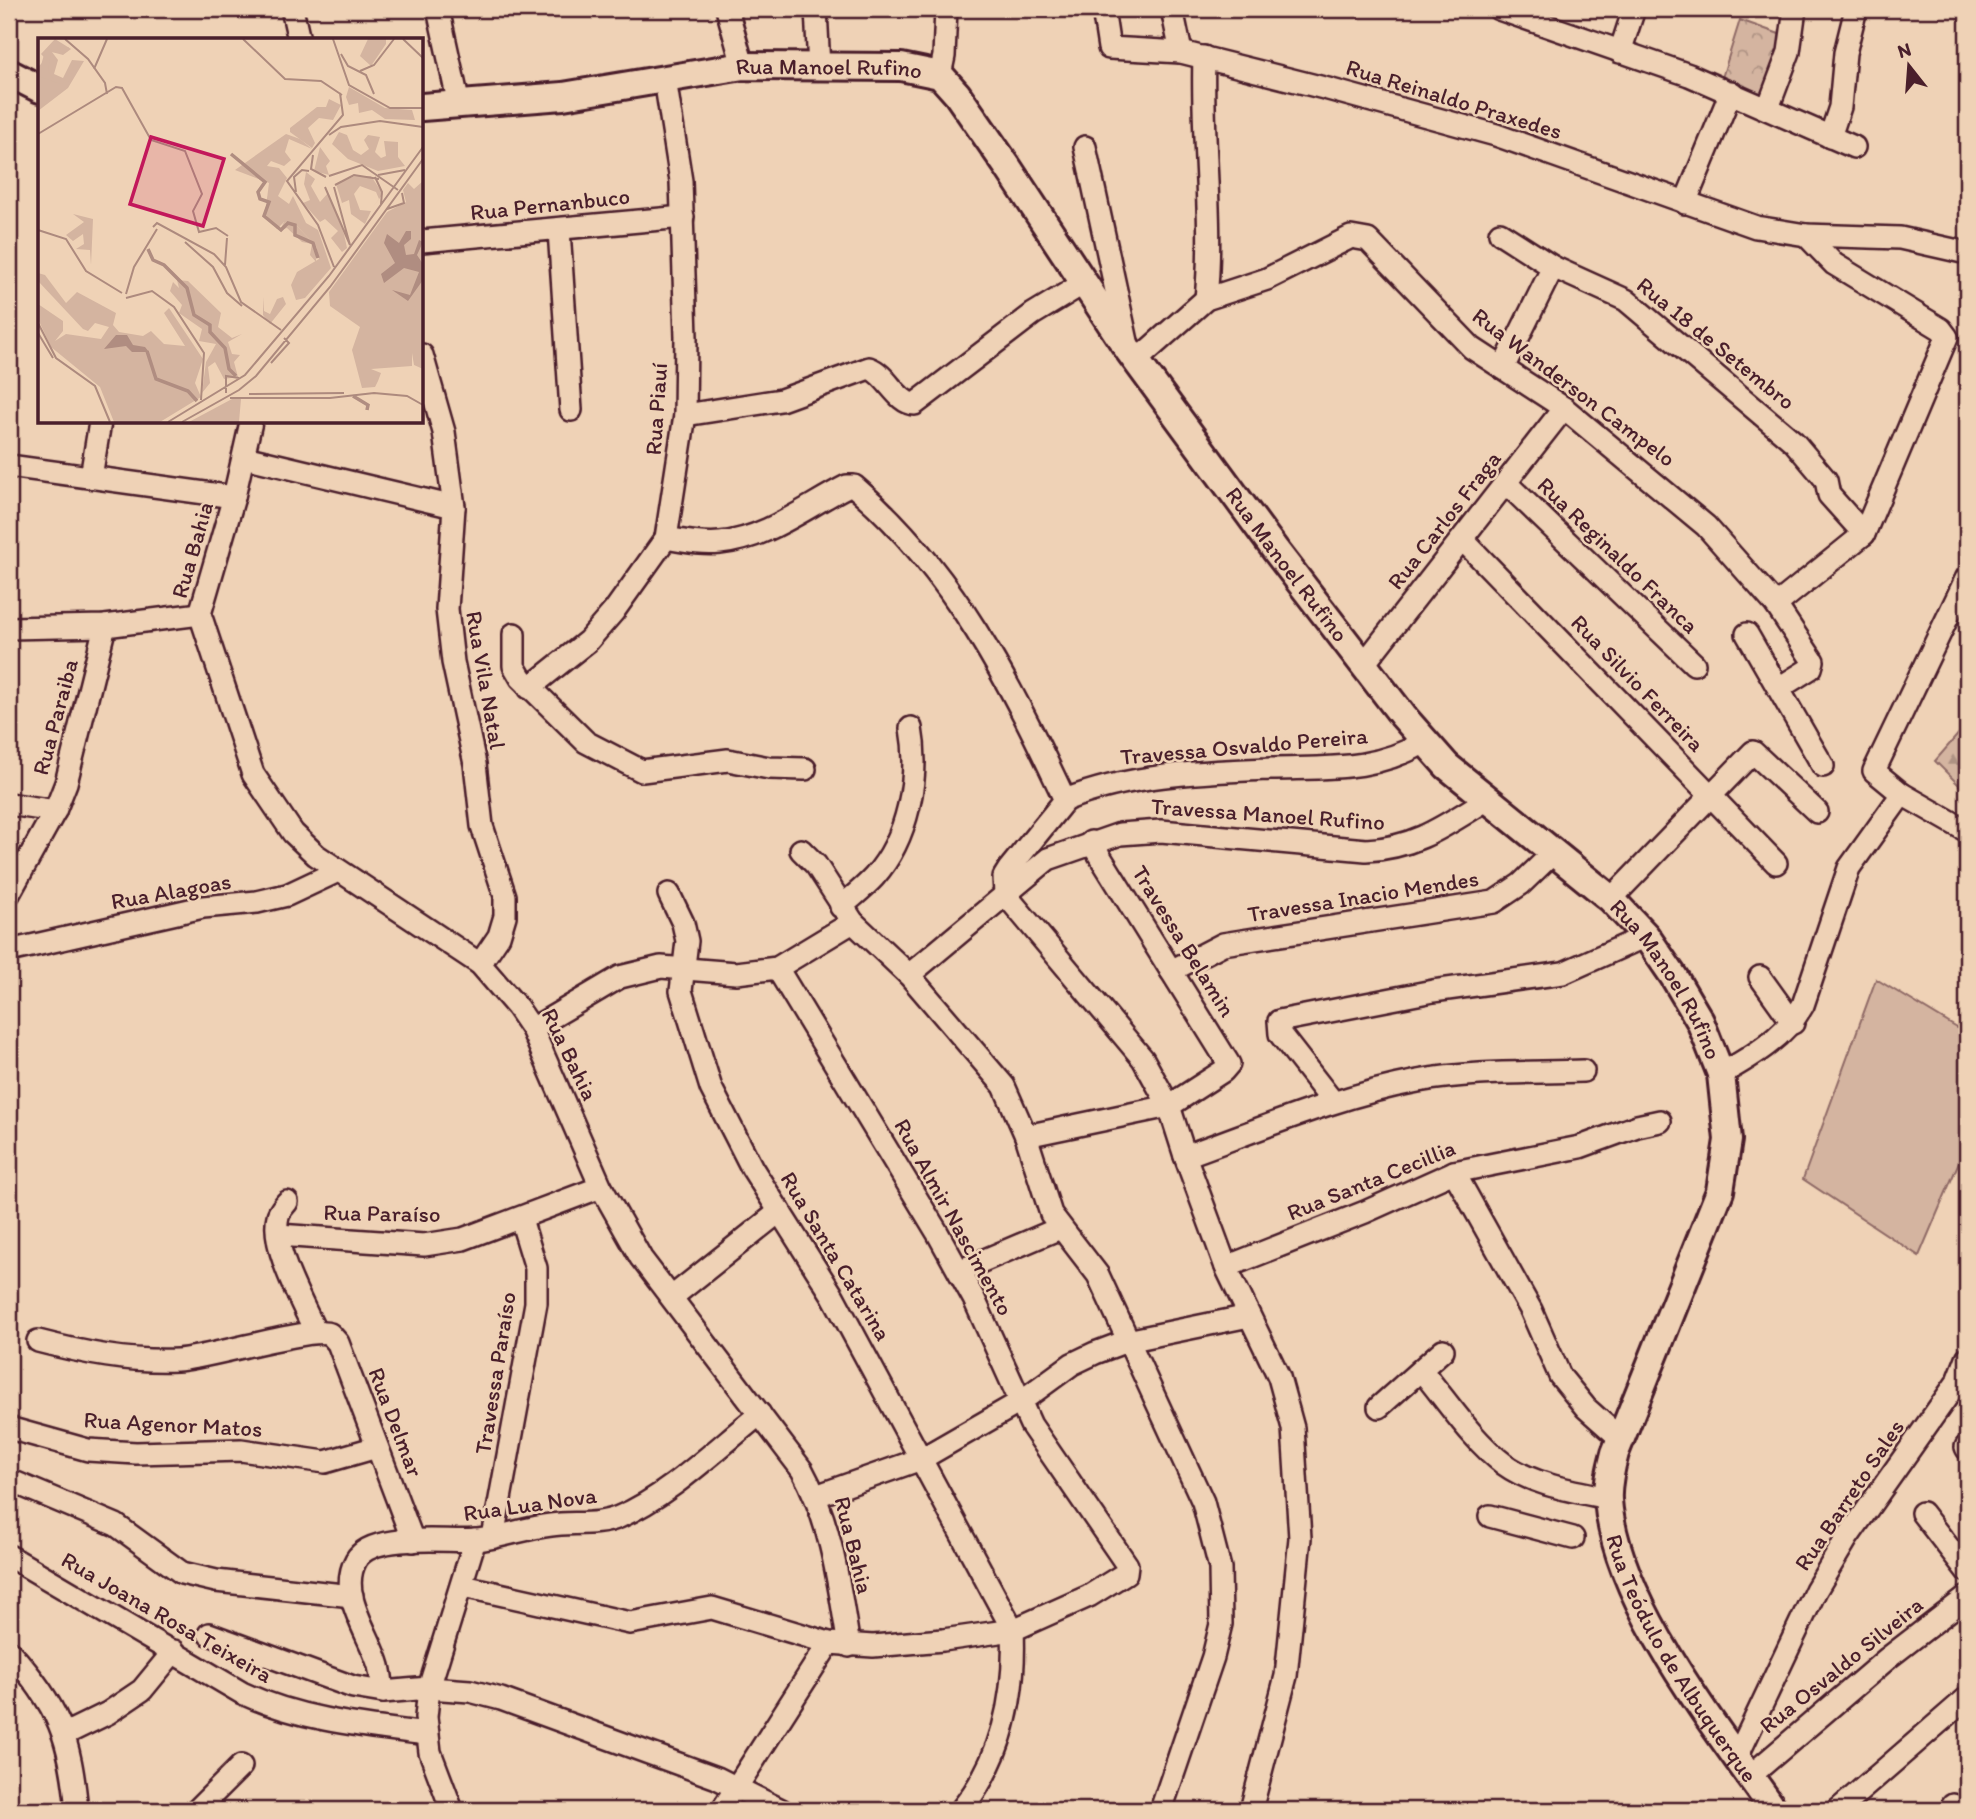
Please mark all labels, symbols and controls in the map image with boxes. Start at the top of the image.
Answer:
north arrow [1874,32,1944,102]
text: N [1895,37,1914,63]
inset map [38,38,424,424]
street label: Rua Manoel Rufino [733,51,925,85]
street label: Rua Reinaldo Praxedes [1343,53,1565,145]
street label: Rua Pernanbuco [469,182,631,226]
street label: Rua 18 de Setembro [1631,271,1801,415]
street label: Rua Wanderson Campelo [1467,302,1681,472]
street label: Rua Piauí [639,362,673,456]
street label: Rua Carlos Fraga [1381,445,1507,595]
street label: Rua Reginaldo Franca [1532,471,1704,639]
street label: Rua Manoel Rufino [1220,481,1355,647]
street label: Rua Bahia [165,498,219,602]
street label: Rua Silvio Ferreira [1565,608,1711,758]
street label: Rua Vila Natal [460,609,512,752]
street label: Rua Paraiba [26,656,84,778]
street label: Travessa Osvaldo Pereira [1119,721,1369,771]
street label: Travessa Manoel Rufino [1150,792,1386,836]
street label: Travessa Belamin [1126,860,1242,1022]
street label: Travessa Inacio Mendes [1245,864,1481,928]
street label: Rua Alagoas [109,867,233,915]
street label: Rua Manoel Rufino [1604,893,1728,1064]
street label: Rua Bahia [536,1003,604,1105]
street label: Rua Almir Nascimento [888,1114,1020,1320]
street label: Rua Santa Cecillia [1283,1133,1459,1227]
street label: Rua Santa Catarina [775,1166,897,1346]
street label: Rua Paraíso [323,1198,441,1228]
street label: Travessa Paraíso [468,1290,522,1456]
street label: Rua Delmar [362,1363,430,1481]
street label: Rua Agenor Matos [83,1405,263,1443]
street label: Rua Barreto Sales [1788,1414,1910,1576]
street label: Rua Lua Nova [461,1481,599,1527]
street label: Rua Bahia [828,1494,880,1596]
street label: Rua Teódulo de Albuquerque [1600,1531,1764,1788]
street label: Rua Joana Rosa Teixeira [56,1545,278,1689]
street label: Rua Osvaldo Silveira [1754,1591,1928,1739]

